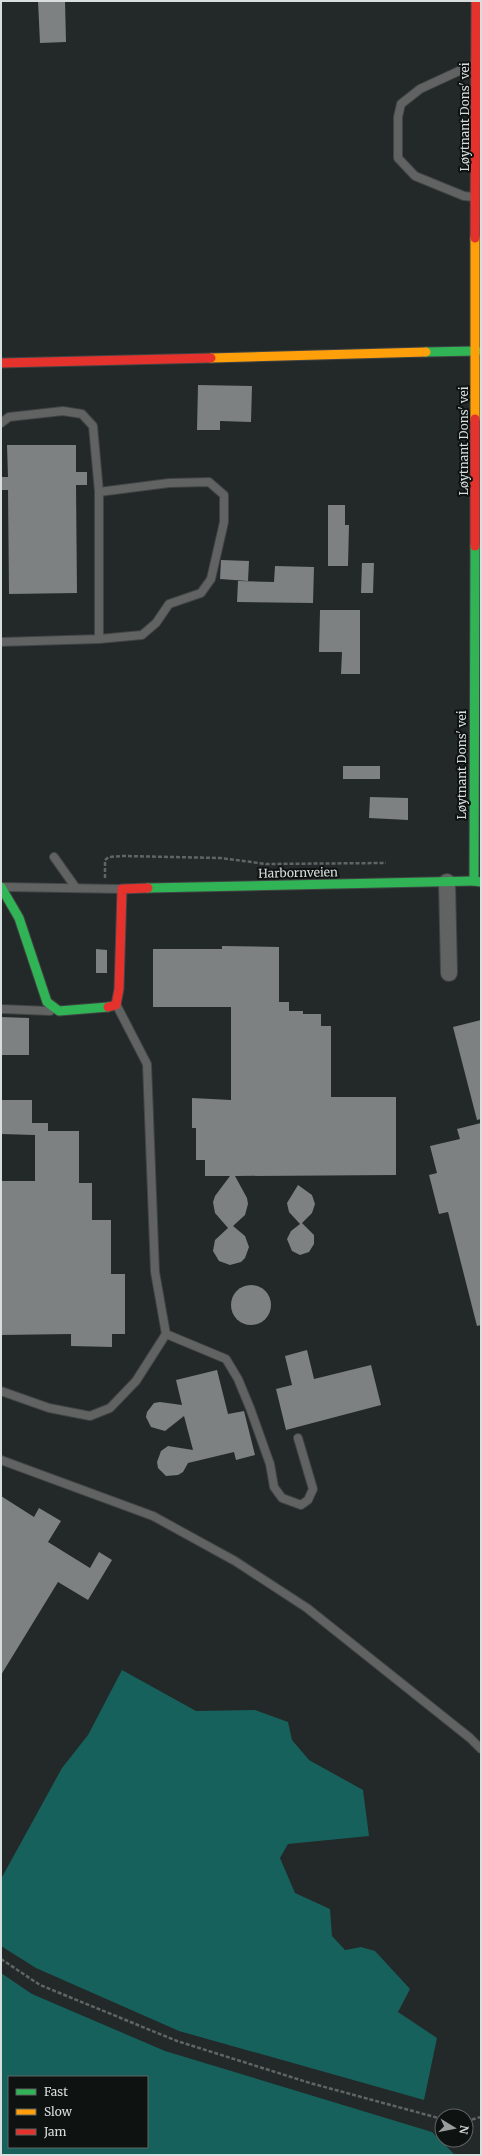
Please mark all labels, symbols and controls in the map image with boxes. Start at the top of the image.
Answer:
street label: Løytnant Dons' vei [457,62,472,172]
street label: Løytnant Dons' vei [456,386,471,496]
street label: Løytnant Dons' vei [454,710,469,820]
street label: Harbornveien [258,864,338,881]
legend [8,2076,148,2148]
text: Fast [44,2084,68,2099]
text: Slow [44,2104,73,2119]
north arrow [434,2108,474,2148]
text: Jam [43,2124,67,2139]
text: N [456,2124,471,2136]

